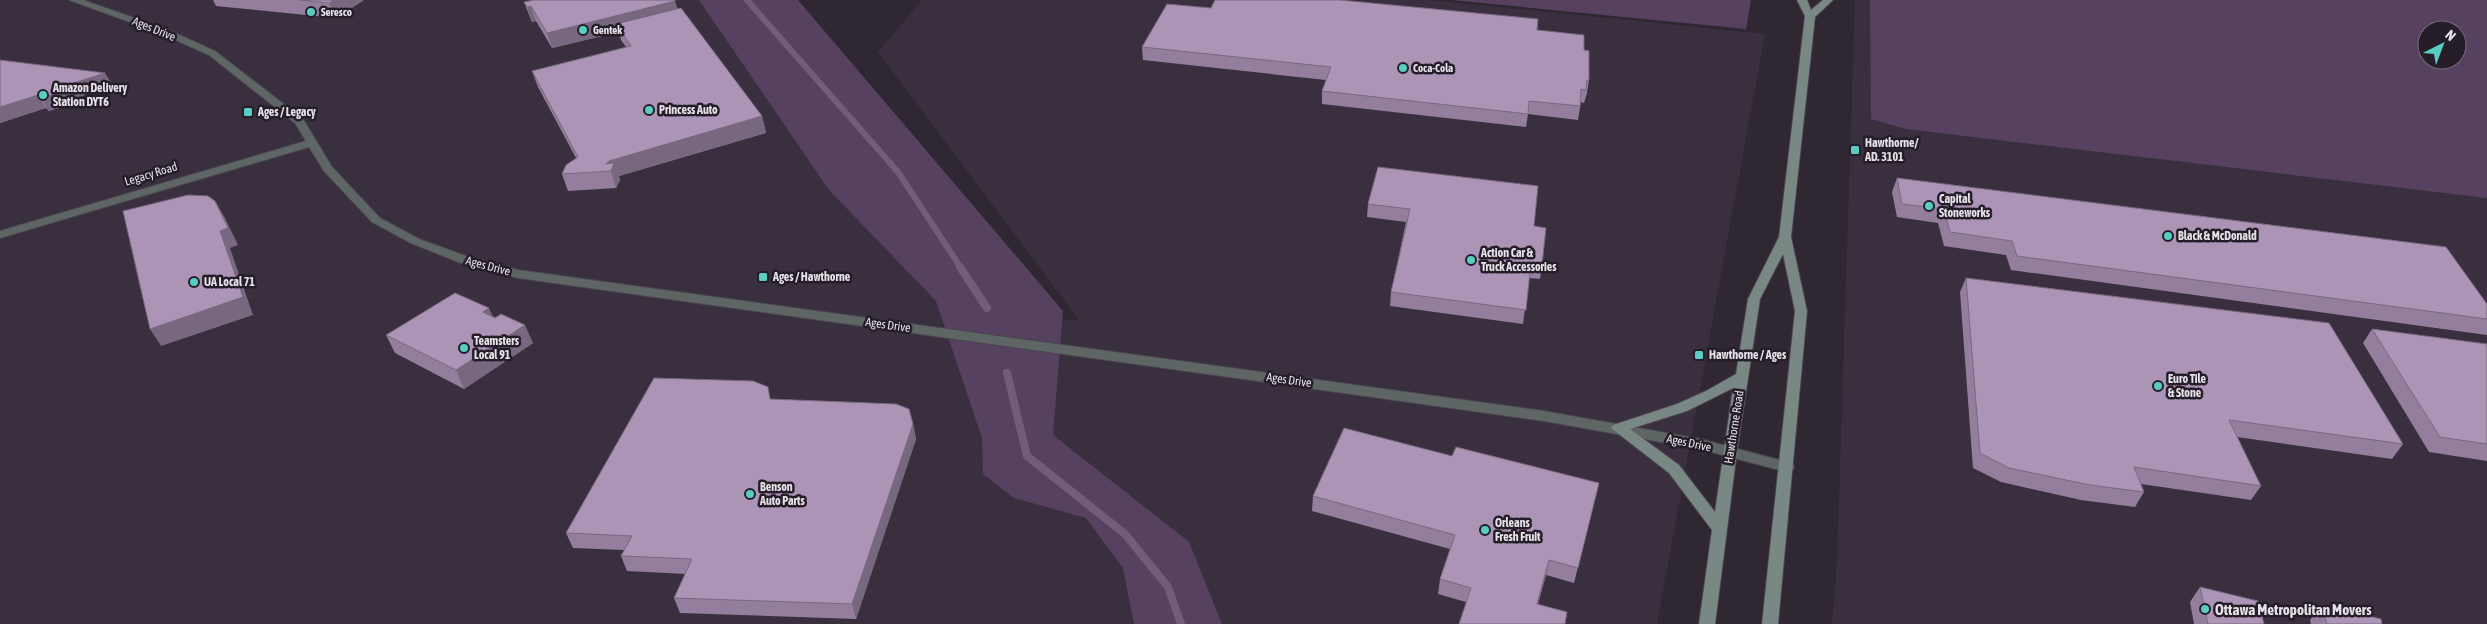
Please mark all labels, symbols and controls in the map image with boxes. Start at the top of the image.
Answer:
marker: Seresco [305,6,317,18]
place label: Seresco [321,6,352,18]
street label: Ages Drive [130,14,178,44]
north arrow [2417,20,2467,70]
marker: Gentek [577,24,589,36]
place label: Gentek [593,24,622,36]
text: N [2442,27,2459,44]
marker: Coca-Cola [1397,62,1409,74]
place label: Coca-Cola [1413,62,1453,74]
place label: Amazon Delivery Station DYT6 [52,81,127,109]
marker: Amazon Delivery Station DYT6 [37,89,49,101]
place label: Princess Auto [659,103,718,117]
marker: Princess Auto [643,104,655,116]
place label: Ages / Legacy [257,105,316,119]
marker: Ages / Legacy [242,106,254,118]
place label: Hawthorne/ AD. 3101 [1864,136,1919,164]
marker: Hawthorne/ AD. 3101 [1849,144,1861,156]
street label: Legacy Road [123,159,179,189]
place label: Capital Stoneworks [1939,192,1991,220]
marker: Capital Stoneworks [1923,200,1935,212]
place label: Black & McDonald [2178,229,2257,243]
marker: Black & McDonald [2162,230,2174,242]
place label: Action Car & Truck Accessories [1480,246,1557,274]
street label: Ages Drive [464,253,512,279]
marker: Action Car & Truck Accessories [1465,254,1477,266]
place label: Ages / Hawthorne [772,270,851,284]
marker: Ages / Hawthorne [757,271,769,283]
place label: UA Local 71 [204,275,255,289]
marker: UA Local 71 [188,276,200,288]
street label: Ages Drive [865,315,911,335]
place label: Teamsters Local 91 [474,334,520,362]
marker: Teamsters Local 91 [458,342,470,354]
place label: Hawthorne / Ages [1709,348,1787,362]
marker: Hawthorne / Ages [1693,349,1705,361]
street label: Ages Drive [1266,370,1312,390]
place label: Euro Tile & Stone [2168,372,2207,400]
marker: Euro Tile & Stone [2152,380,2164,392]
street label: Hawthorne Road [1721,389,1747,465]
street label: Ages Drive [1665,431,1713,455]
place label: Benson Auto Parts [759,480,805,508]
marker: Benson Auto Parts [744,488,756,500]
place label: Orleans Fresh Fruit [1495,516,1541,544]
marker: Orleans Fresh Fruit [1479,524,1491,536]
place label: Ottawa Metropolitan Movers [2215,601,2372,618]
marker: Ottawa Metropolitan Movers [2199,603,2211,615]

